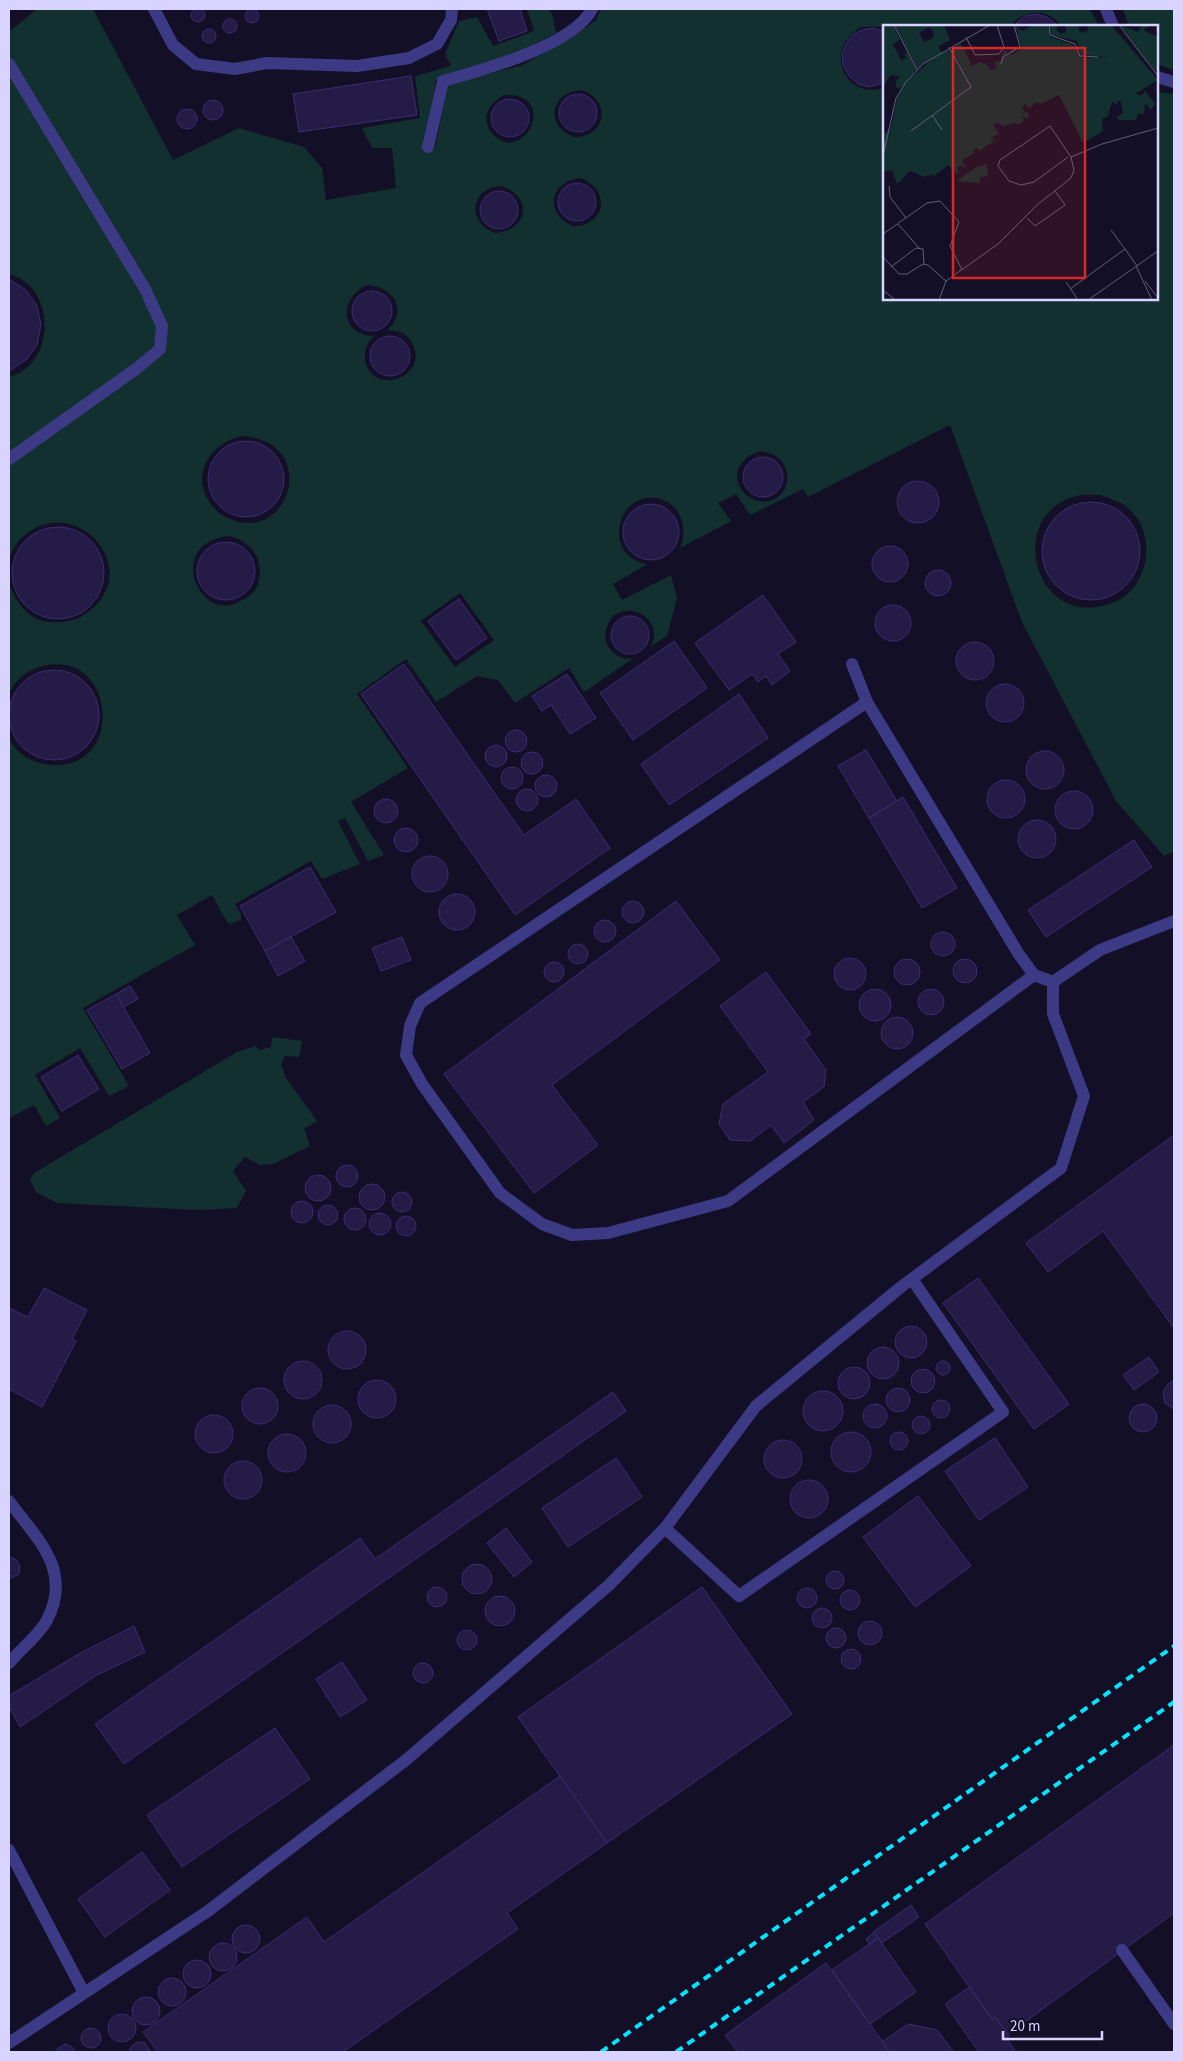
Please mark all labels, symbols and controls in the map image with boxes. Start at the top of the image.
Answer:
inset map [883,25,1158,300]
scale bar [1003,2008,1102,2040]
text: 20 m [1010,2016,1040,2037]

